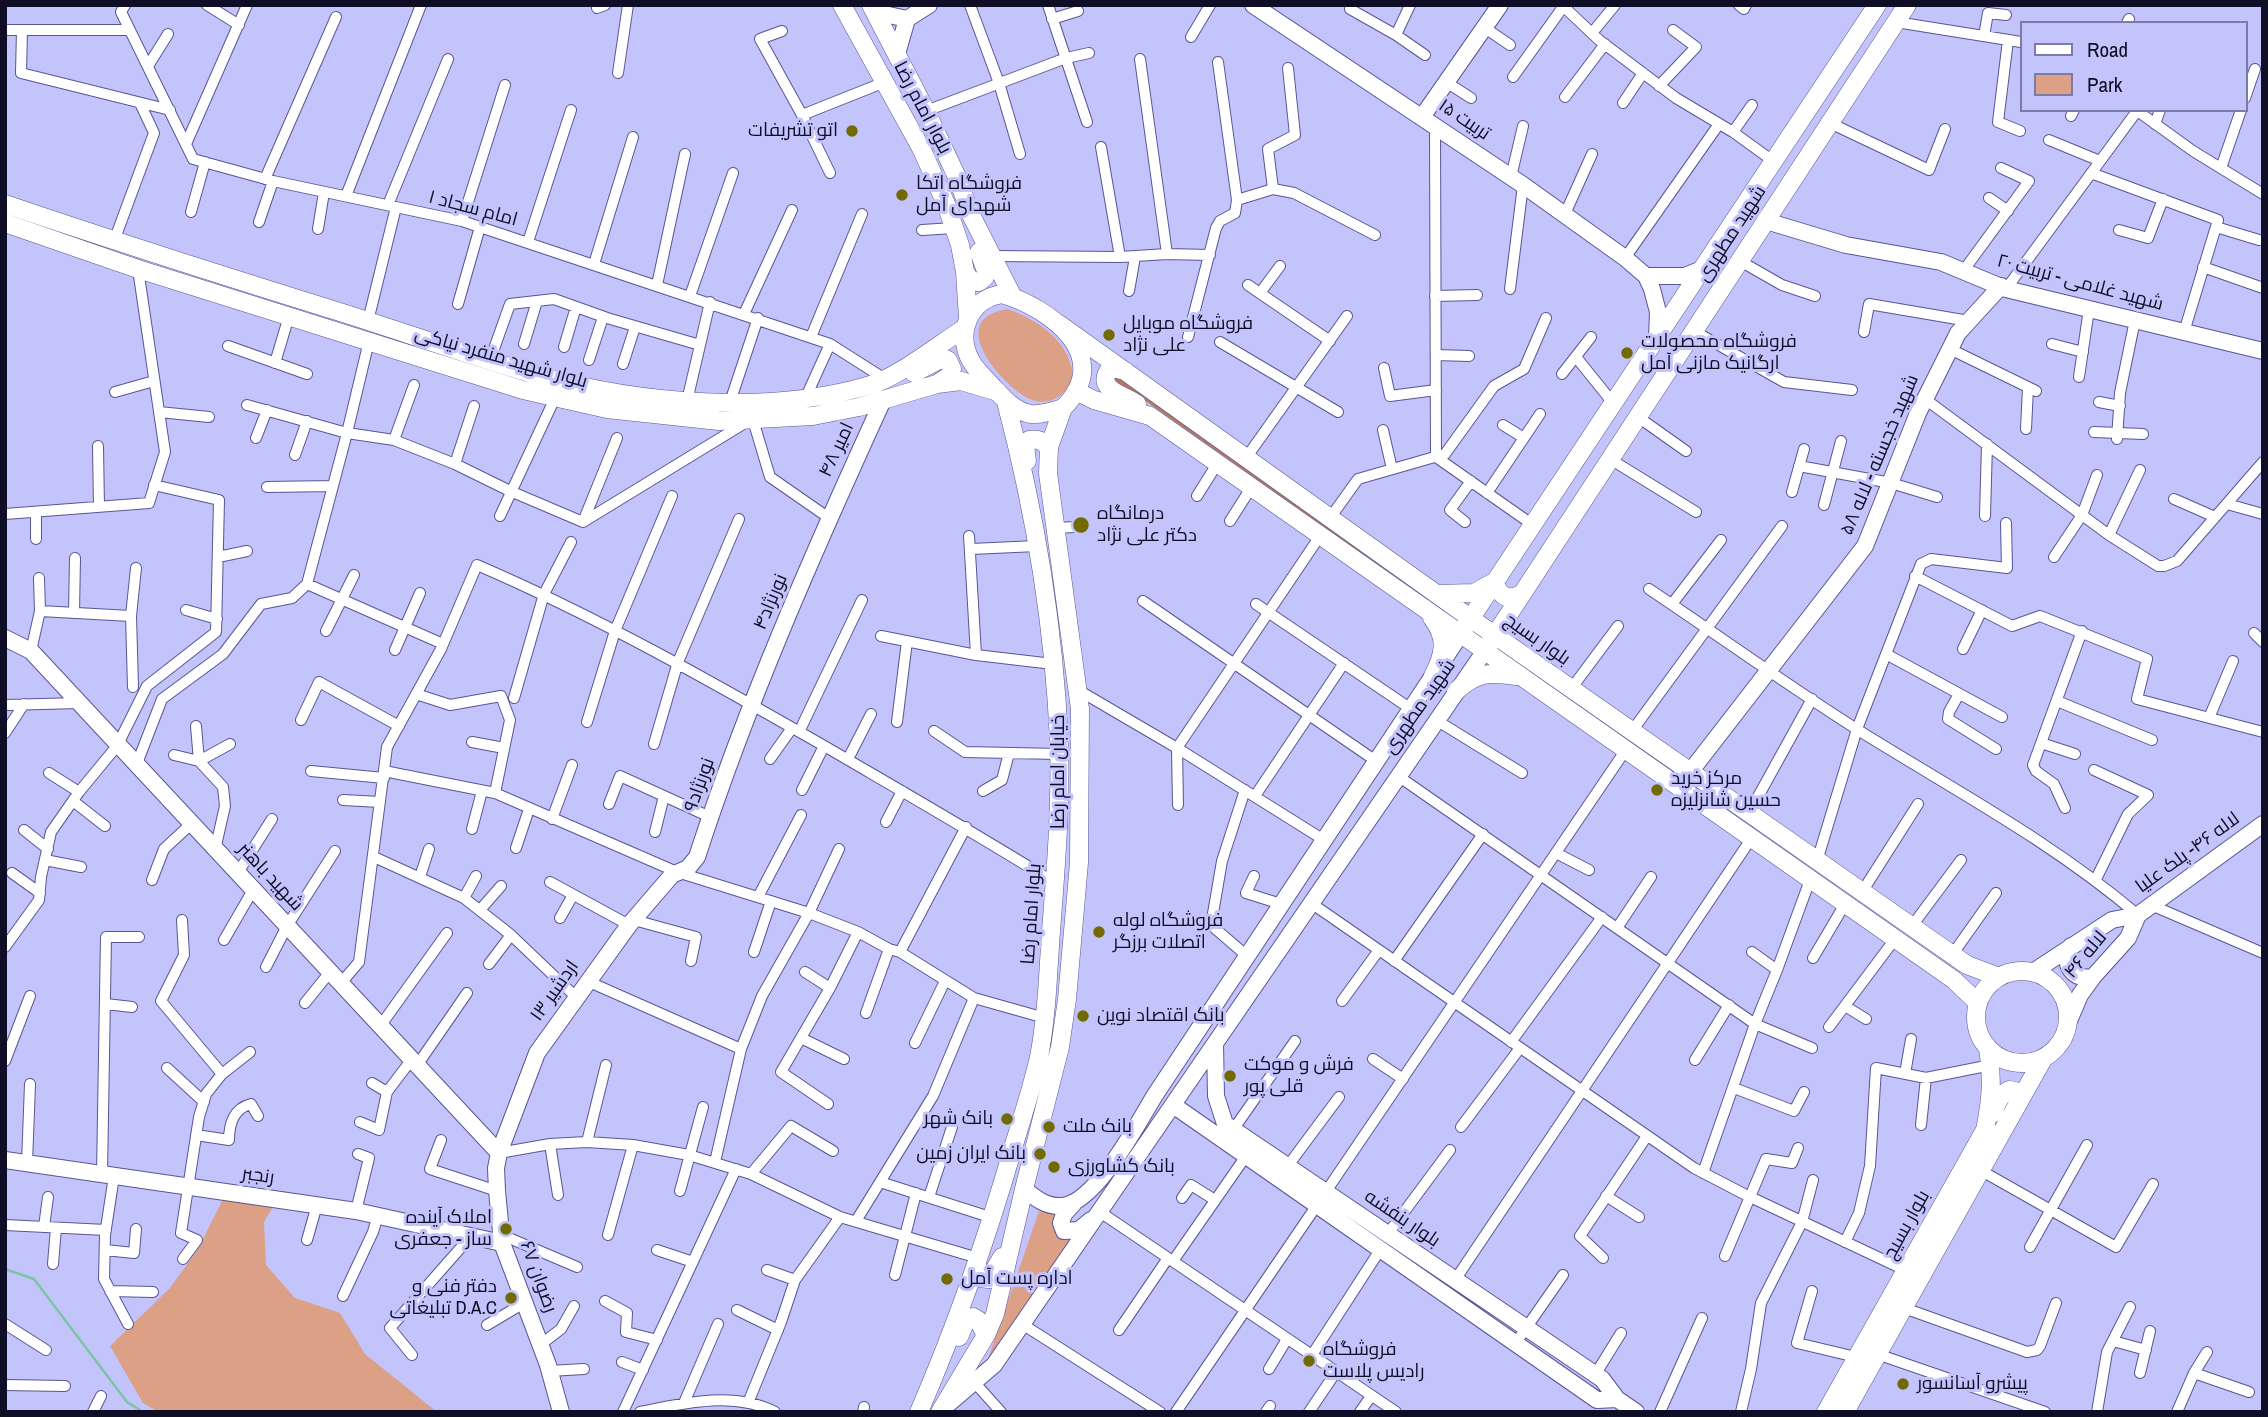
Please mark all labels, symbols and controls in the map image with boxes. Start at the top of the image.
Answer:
legend [2020,21,2247,112]
text: Road [2087,35,2128,64]
street label: بلوار امام رضا [888,58,956,158]
text: Park [2087,70,2122,99]
street label: تربیت ۱۵ [1434,94,1494,146]
place label: اتو تشریفات [748,120,838,142]
marker: اتو تشریفات [844,123,860,139]
place label: فروشگاه اتکا شهدای آمل [916,173,1022,217]
street label: شهید مطهری [1692,182,1772,286]
street label: امام سجاد ۱ [426,186,520,232]
marker: فروشگاه اتکا شهدای آمل [894,187,910,203]
street label: شهید غلامی - تربیت ۲۰ [1994,250,2166,316]
place label: فروشگاه موبایل علی نژاد [1123,313,1253,357]
street label: بلوار شهید منفرد نیاکی [412,322,590,394]
marker: فروشگاه موبایل علی نژاد [1101,327,1117,343]
place label: فروشگاه محصولات ارگانیک مازنی آمل [1641,331,1797,375]
marker: فروشگاه محصولات ارگانیک مازنی آمل [1619,345,1635,361]
street label: شهید خجسته - لاله ۵۸ [1836,371,1924,539]
street label: امیر ۴۸ [815,419,859,481]
place label: درمانگاه دکتر علی نژاد [1097,503,1197,547]
marker: درمانگاه دکتر علی نژاد [1071,515,1091,535]
street label: نورنژاد۴ [749,571,793,633]
street label: بلوار بسیج [1500,609,1574,671]
street label: شهید مطهری [1379,655,1461,759]
street label: خیابان امام رضا [1048,715,1070,829]
street label: نورنژاد۹ [680,755,720,815]
place label: مرکز خرید حسین شانزلیزه [1671,768,1781,812]
marker: مرکز خرید حسین شانزلیزه [1649,782,1665,798]
street label: لاله ۴۶- پلک علیا [2132,808,2244,898]
street label: شهید باهنر [233,838,307,916]
street label: بلوار امام رضا [1017,863,1047,965]
place label: فروشگاه لوله اتصلات برزگر [1113,910,1223,954]
marker: فروشگاه لوله اتصلات برزگر [1091,924,1107,940]
street label: لاله ۴۶ [2060,927,2112,983]
street label: اردشیر ۱۳ [526,956,584,1026]
place label: بانک اقتصاد نوین [1097,1005,1225,1027]
marker: بانک اقتصاد نوین [1075,1008,1091,1024]
place label: فرش و موکت قلی پور [1244,1054,1354,1098]
marker: فرش و موکت قلی پور [1222,1068,1238,1084]
place label: بانک شهر [923,1108,993,1130]
marker: بانک شهر [999,1111,1015,1127]
place label: بانک ملت [1063,1116,1132,1138]
marker: بانک ملت [1041,1119,1057,1135]
place label: بانک ایران زمین [916,1143,1026,1165]
marker: بانک ایران زمین [1032,1146,1048,1162]
place label: بانک کشاورزی [1068,1156,1175,1178]
marker: بانک کشاورزی [1046,1159,1062,1175]
street label: رنجبر [240,1162,276,1190]
street label: بلوار بنفشه [1360,1185,1444,1253]
street label: بلوار بسیج [1879,1187,1935,1263]
place label: املاک آینده ساز - جعفری [394,1207,492,1251]
marker: املاک آینده ساز - جعفری [498,1221,514,1237]
street label: رضوان ۶۷ [515,1238,561,1316]
place label: اداره پست آمل [961,1268,1073,1290]
marker: اداره پست آمل [939,1271,955,1287]
place label: دفتر فنی و تبلیغاتی D.A.C [389,1276,497,1320]
marker: دفتر فنی و تبلیغاتی D.A.C [503,1290,519,1306]
place label: فروشگاه رادیس پلاست [1323,1339,1424,1383]
marker: فروشگاه رادیس پلاست [1301,1353,1317,1369]
place label: پیشرو آسانسور [1917,1373,2028,1395]
marker: پیشرو آسانسور [1895,1376,1911,1392]

